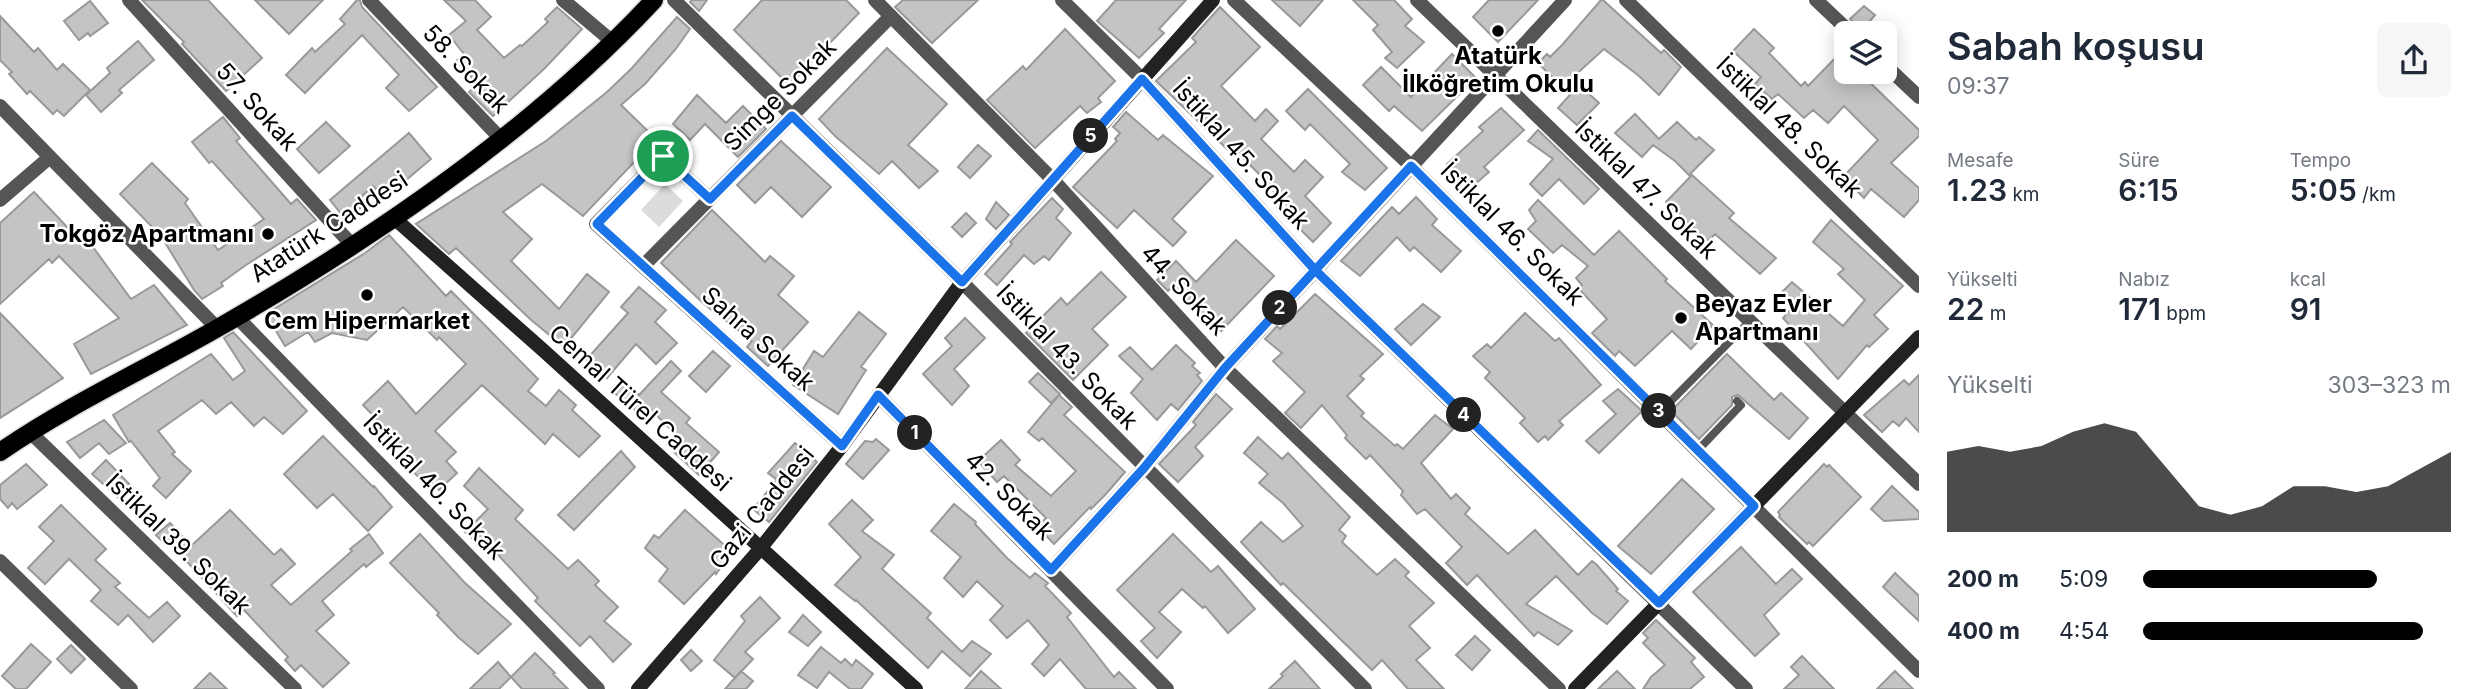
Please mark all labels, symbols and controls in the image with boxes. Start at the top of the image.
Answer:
street label: 58. Sokak [417,18,516,119]
map controls [1834,21,1897,84]
button: layers [1834,21,1897,84]
marker: Atatürk İlköğretim Okulu [1490,23,1506,39]
text: Sabah koşusu [1947,23,2204,69]
button: share [2377,23,2451,97]
street label: Simge Sokak [717,32,842,157]
place label: Atatürk İlköğretim Okulu [1402,41,1594,98]
street label: İstiklal 48. Sokak [1711,50,1868,203]
street label: 57. Sokak [210,57,304,157]
text: 09:37 [1947,72,2010,100]
street label: İstiklal 45. Sokak [1167,74,1316,235]
street label: İstiklal 47. Sokak [1569,114,1724,265]
pin: 5 [1074,118,1108,154]
text: 5 [1084,124,1097,147]
pin [633,126,693,186]
icon: arrive [644,137,682,175]
text: Mesafe [1947,149,2014,172]
text: Süre [2118,149,2160,172]
text: Tempo [2290,149,2351,172]
street label: İstiklal 46. Sokak [1435,156,1590,311]
street label: Atatürk Caddesi [245,165,413,288]
text: 1.23 [1947,172,2007,208]
text: 6:15 [2118,172,2179,208]
text: 5:05 [2290,172,2357,208]
text: km [2007,183,2039,206]
text: /km [2357,183,2396,206]
place label: Tokgöz Apartmanı [39,219,254,248]
marker: Tokgöz Apartmanı [260,226,276,242]
street label: 44. Sokak [1135,238,1234,341]
text: Yükselti [1947,268,2018,291]
text: Nabız [2118,268,2170,291]
text: kcal [2290,268,2326,291]
street label: İstiklal 43. Sokak [991,278,1144,435]
street label: Sahra Sokak [696,280,821,397]
marker: Cem Hipermarket [359,287,375,303]
place label: Beyaz Evler Apartmanı [1695,289,1832,346]
pin: 2 [1262,290,1298,326]
text: 22 [1947,291,1984,327]
text: 171 [2118,291,2161,327]
text: 91 [2290,291,2322,327]
text: 2 [1274,296,1285,319]
text: m [1984,302,2006,325]
text: bpm [2161,302,2206,325]
place label: Cem Hipermarket [264,306,470,335]
marker: Beyaz Evler Apartmanı [1673,310,1689,326]
street label: Cemal Türel Caddesi [543,318,737,497]
text: Yükselti [1947,371,2032,399]
text: 303–323 m [2328,371,2451,399]
pin: 3 [1642,394,1676,428]
pin: 4 [1446,398,1482,432]
text: 3 [1652,399,1665,422]
text: 4 [1457,403,1470,426]
street label: İstiklal 40. Sokak [358,408,511,565]
pin: 1 [898,416,932,450]
text: 1 [910,421,919,444]
street label: Gazi Caddesi [703,440,820,575]
street label: 42. Sokak [959,445,1060,546]
street label: İstiklal 39. Sokak [100,467,257,620]
text: 200 m [1947,565,2019,593]
text: 5:09 [2059,565,2108,593]
text: 400 m [1947,617,2020,645]
text: 4:54 [2059,617,2109,645]

